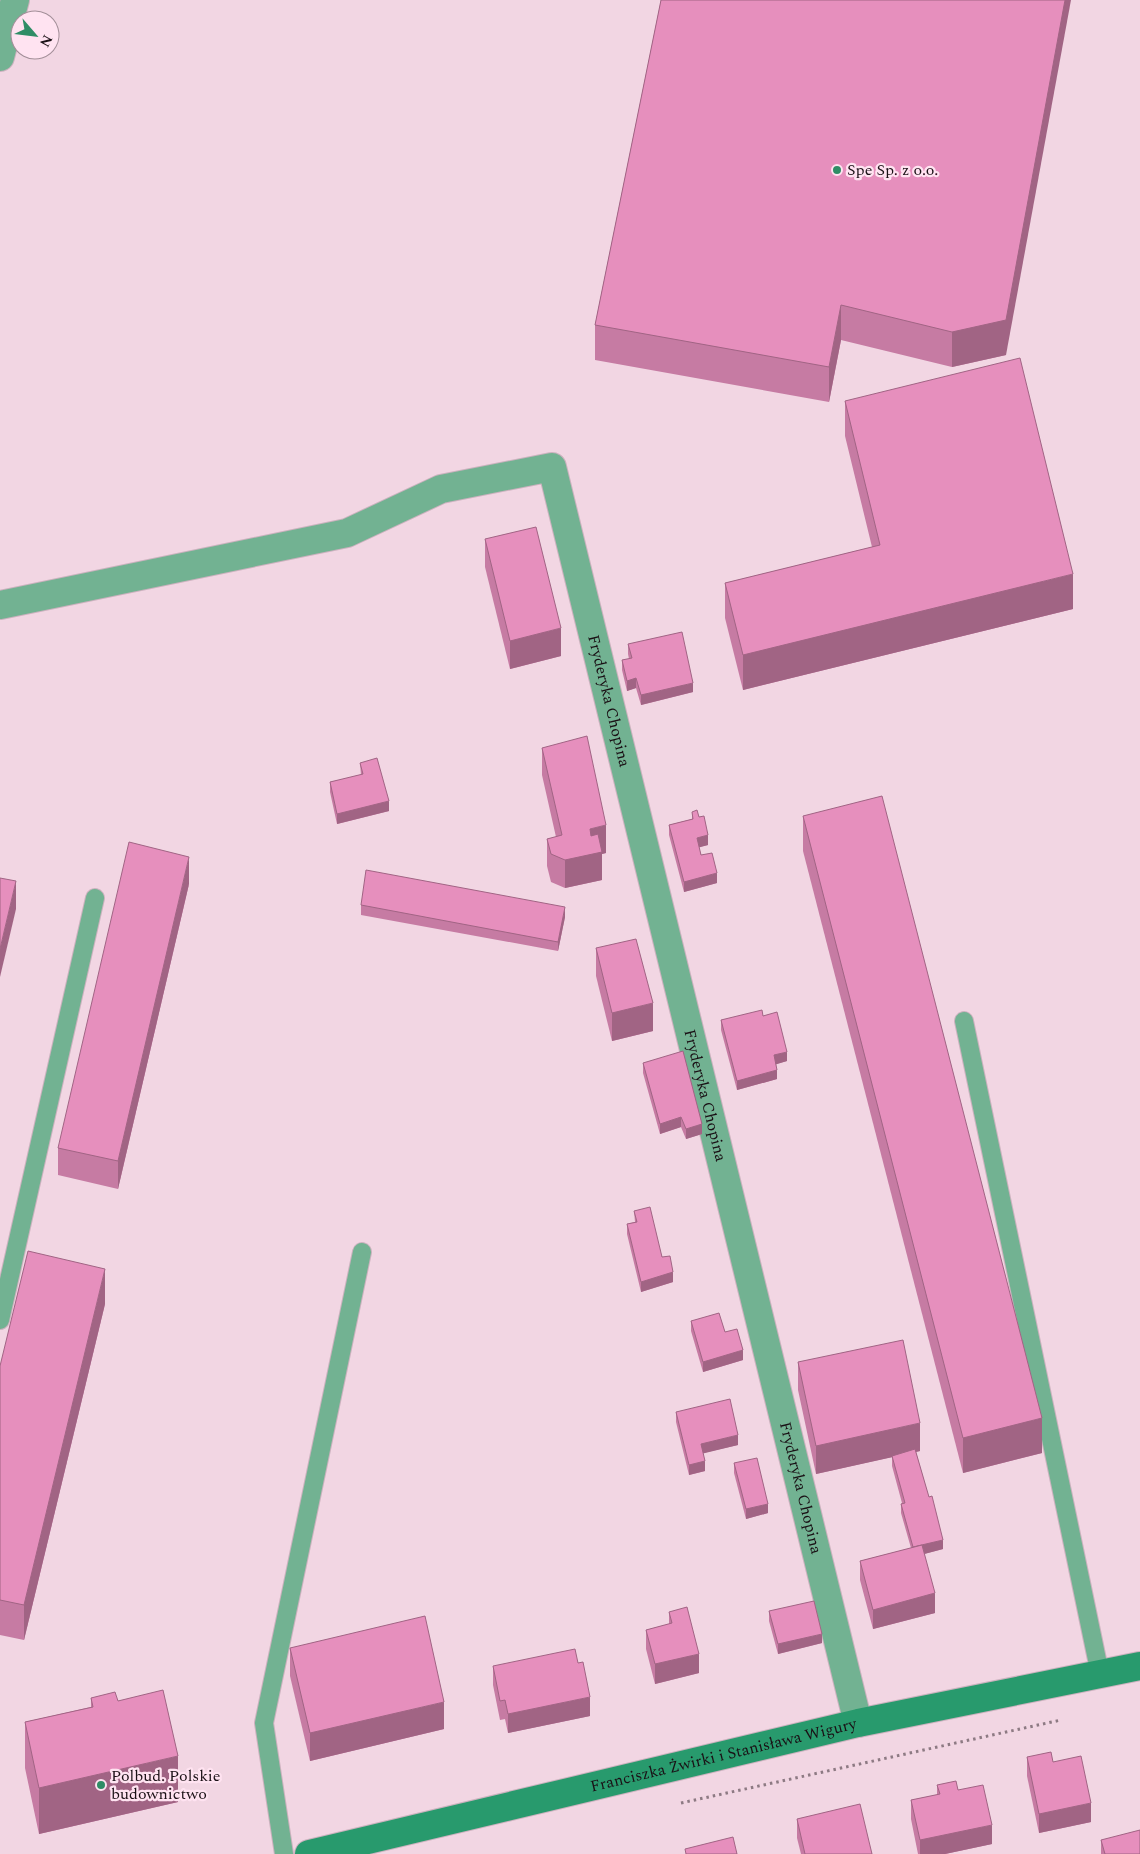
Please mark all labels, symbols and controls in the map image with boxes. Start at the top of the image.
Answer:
north arrow [10,10,60,60]
text: N [34,31,58,51]
place label: Spe Sp. z o.o. [847,158,938,182]
marker: Spe Sp. z o.o. [831,164,843,176]
street label: Fryderyka Chopina [581,632,637,770]
street label: Fryderyka Chopina [677,1027,733,1164]
street label: Fryderyka Chopina [773,1419,828,1557]
street label: Franciszka Żwirki i Stanisława Wigury [588,1711,860,1798]
place label: Polbud. Polskie budownictwo [111,1764,221,1806]
marker: Polbud. Polskie budownictwo [95,1779,107,1791]

